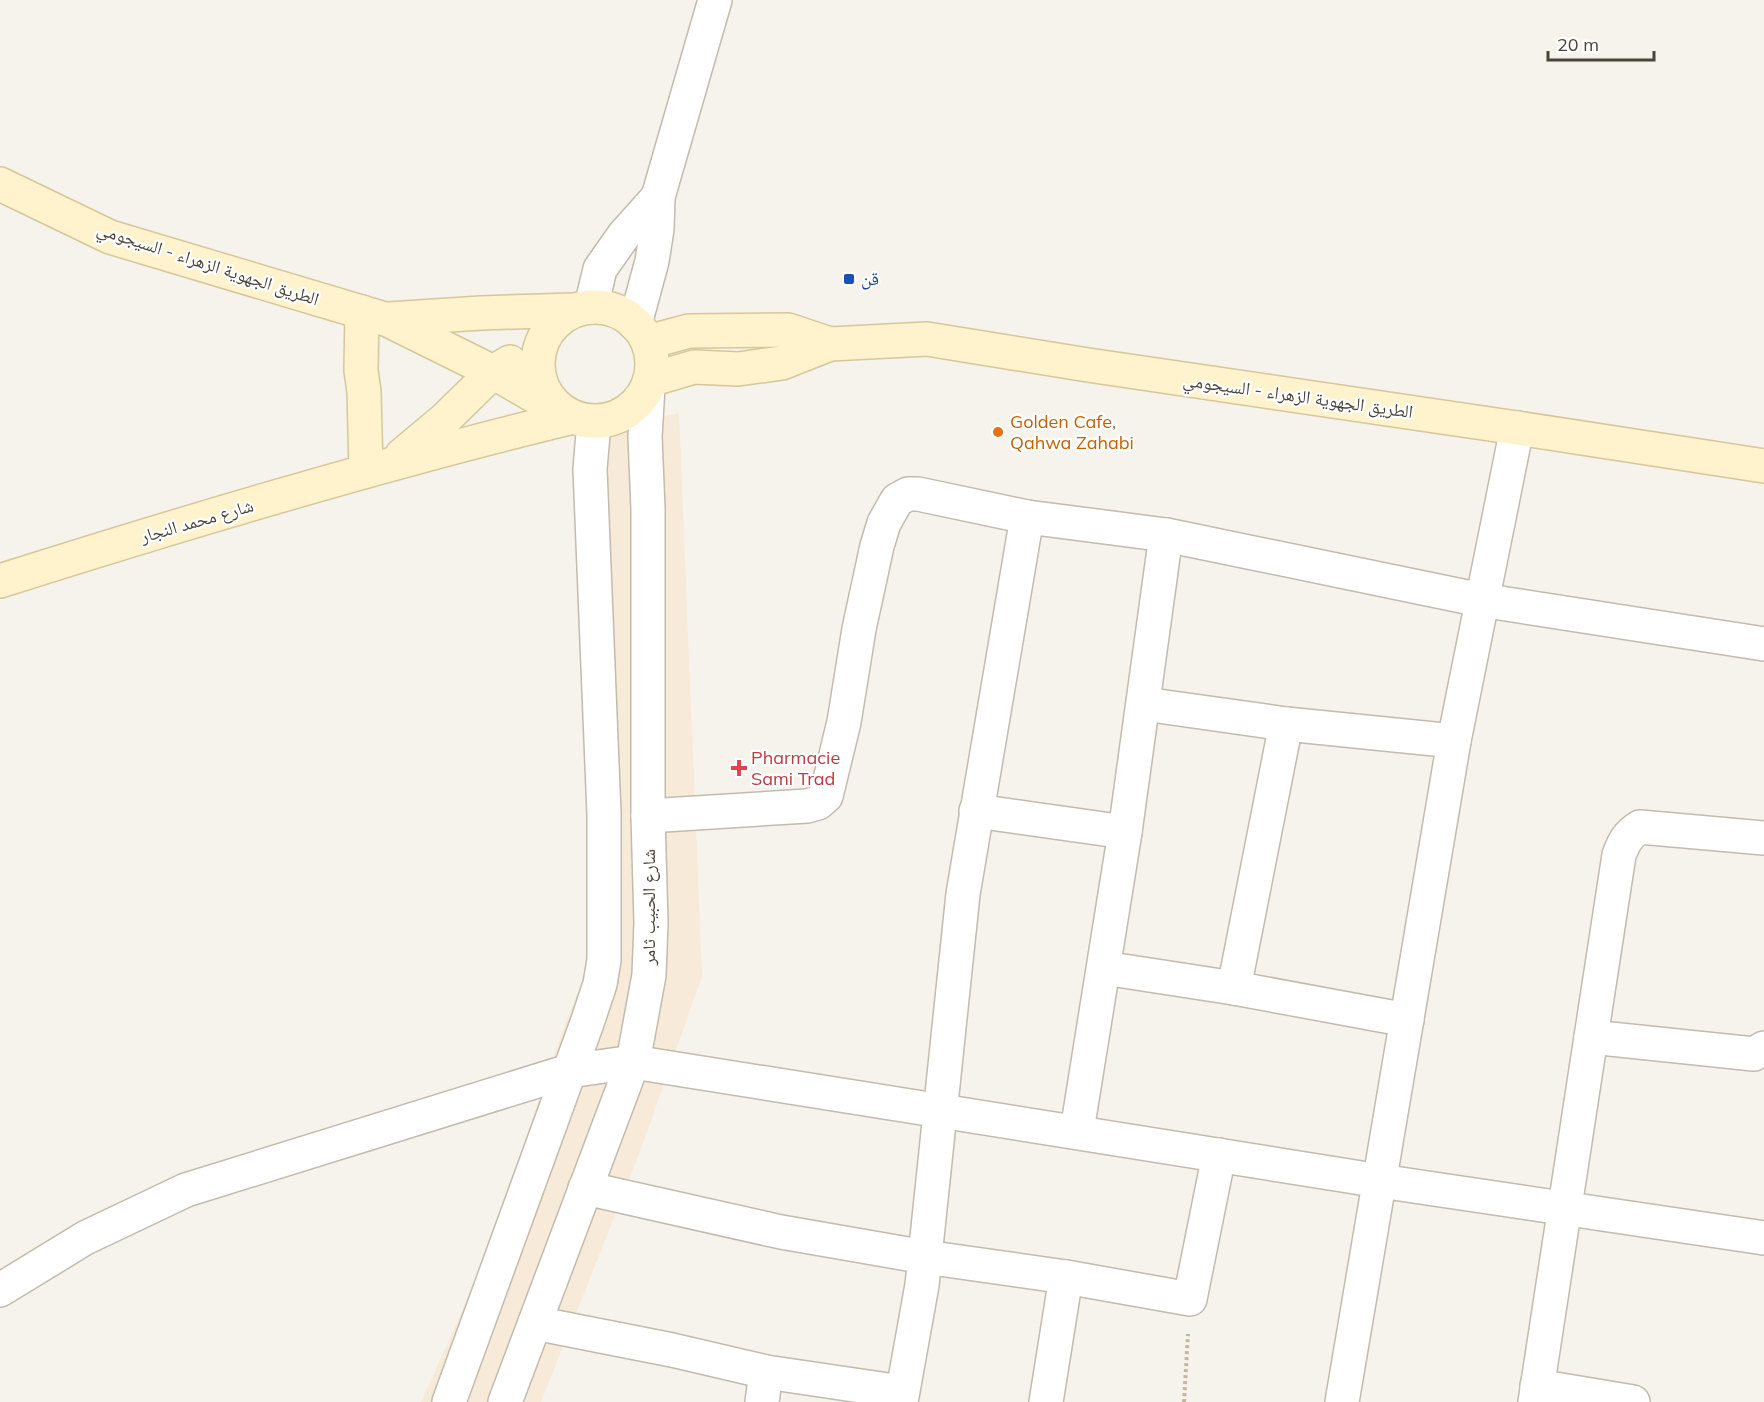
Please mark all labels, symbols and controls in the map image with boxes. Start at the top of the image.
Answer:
scale bar [1548,24,1654,62]
text: 20 m [1557,33,1599,56]
street label: الطريق الجهوية الزهراء - السيجومي [93,217,322,314]
place label: قن [861,267,879,290]
marker: قن [842,272,856,286]
street label: الطريق الجهوية الزهراء - السيجومي [1181,368,1415,427]
place label: Golden Cafe, Qahwa Zahabi [1010,410,1134,454]
marker: Golden Cafe, Qahwa Zahabi [991,425,1005,439]
street label: شارع محمد النجار [137,493,256,548]
place label: Pharmacie Sami Trad [751,746,840,790]
marker: Pharmacie Sami Trad [732,761,746,775]
street label: شارع الحبيب ثامر [637,849,660,966]

